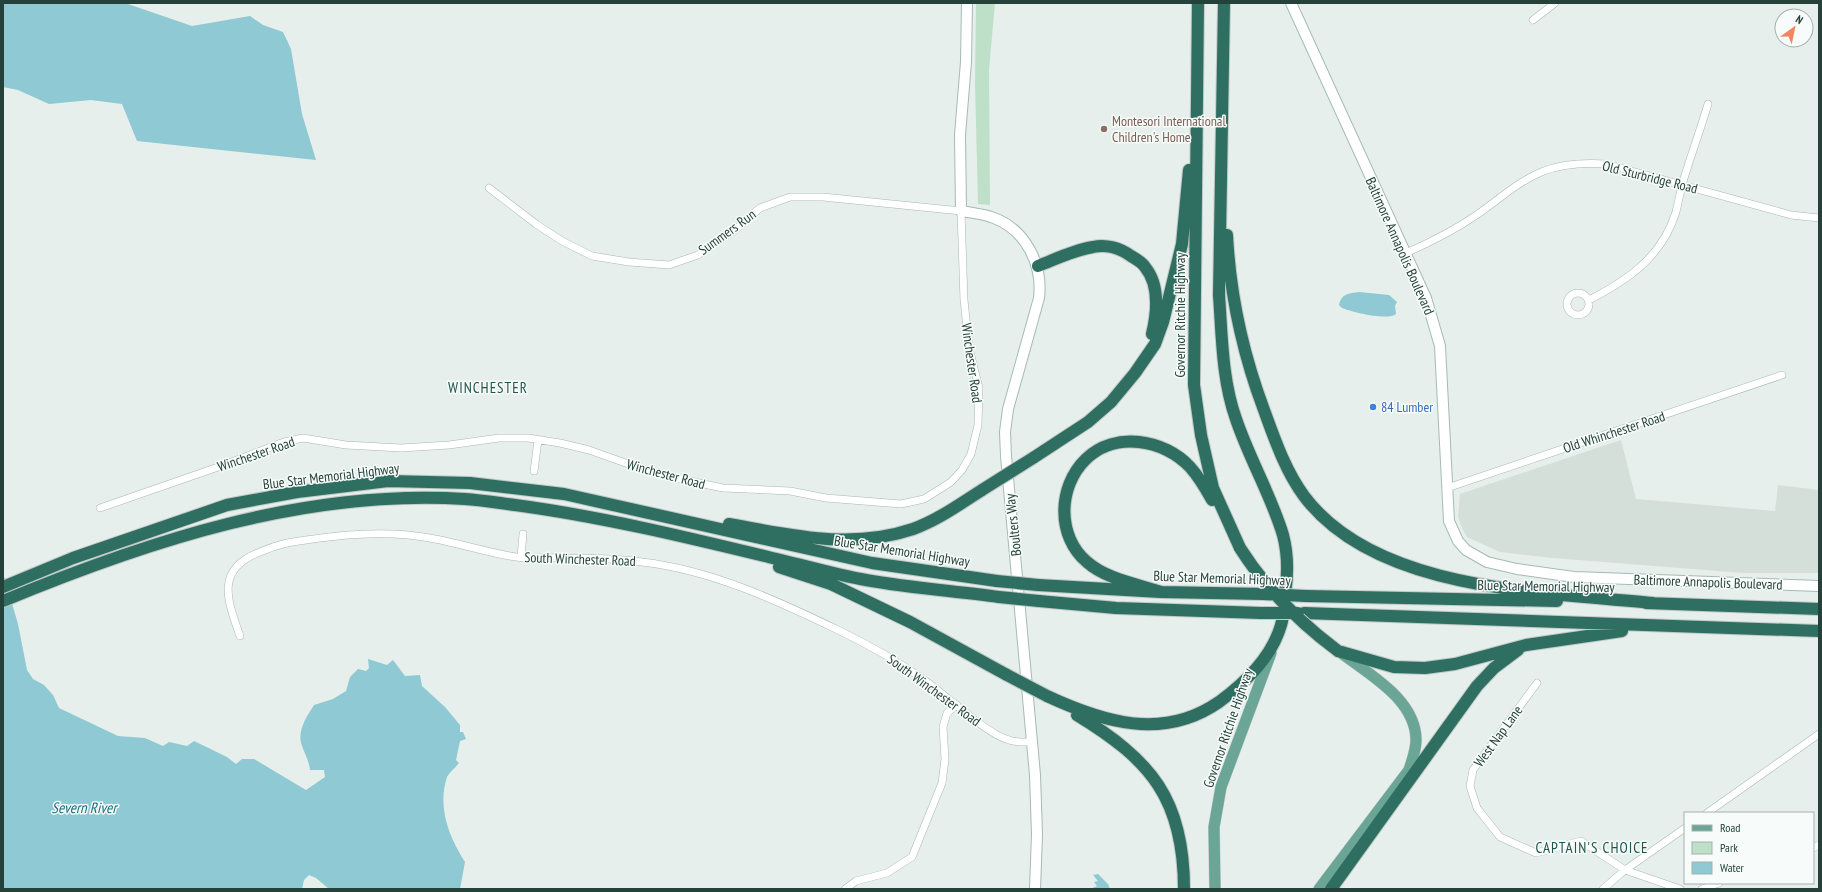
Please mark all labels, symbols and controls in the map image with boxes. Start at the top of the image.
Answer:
north arrow [1774,8,1814,48]
text: N [1793,12,1806,27]
place label: Montesori International Children's Home [1112,112,1226,146]
marker: Montesori International Children's Home [1099,124,1109,134]
street label: Old Sturbridge Road [1601,156,1699,198]
street label: Baltimore Annapolis Boulevard [1362,174,1438,318]
street label: Summers Run [695,205,759,259]
street label: Governor Ritchie Highway [1171,252,1189,378]
street label: Winchester Road [957,322,987,404]
district label: WINCHESTER [448,378,528,397]
place label: 84 Lumber [1381,398,1433,416]
marker: 84 Lumber [1368,402,1378,412]
street label: Old Whinchester Road [1561,407,1667,457]
street label: Winchester Road [215,432,297,476]
street label: Winchester Road [625,455,707,493]
street label: Blue Star Memorial Highway [262,459,401,493]
street label: Boulters Way [1001,492,1025,557]
street label: Blue Star Memorial Highway [833,531,972,571]
street label: South Winchester Road [524,548,636,570]
street label: Blue Star Memorial Highway [1153,567,1292,589]
street label: Baltimore Annapolis Boulevard [1633,570,1783,594]
street label: Blue Star Memorial Highway [1477,576,1616,596]
street label: South Winchester Road [884,650,984,730]
street label: Governor Ritchie Highway [1199,665,1257,790]
street label: West Nap Lane [1470,702,1526,770]
water label: Severn River [52,798,118,817]
legend [1684,812,1814,884]
text: Road [1720,820,1740,835]
district label: CAPTAIN'S CHOICE [1536,838,1648,857]
text: Park [1720,840,1738,855]
text: Water [1720,860,1745,875]

